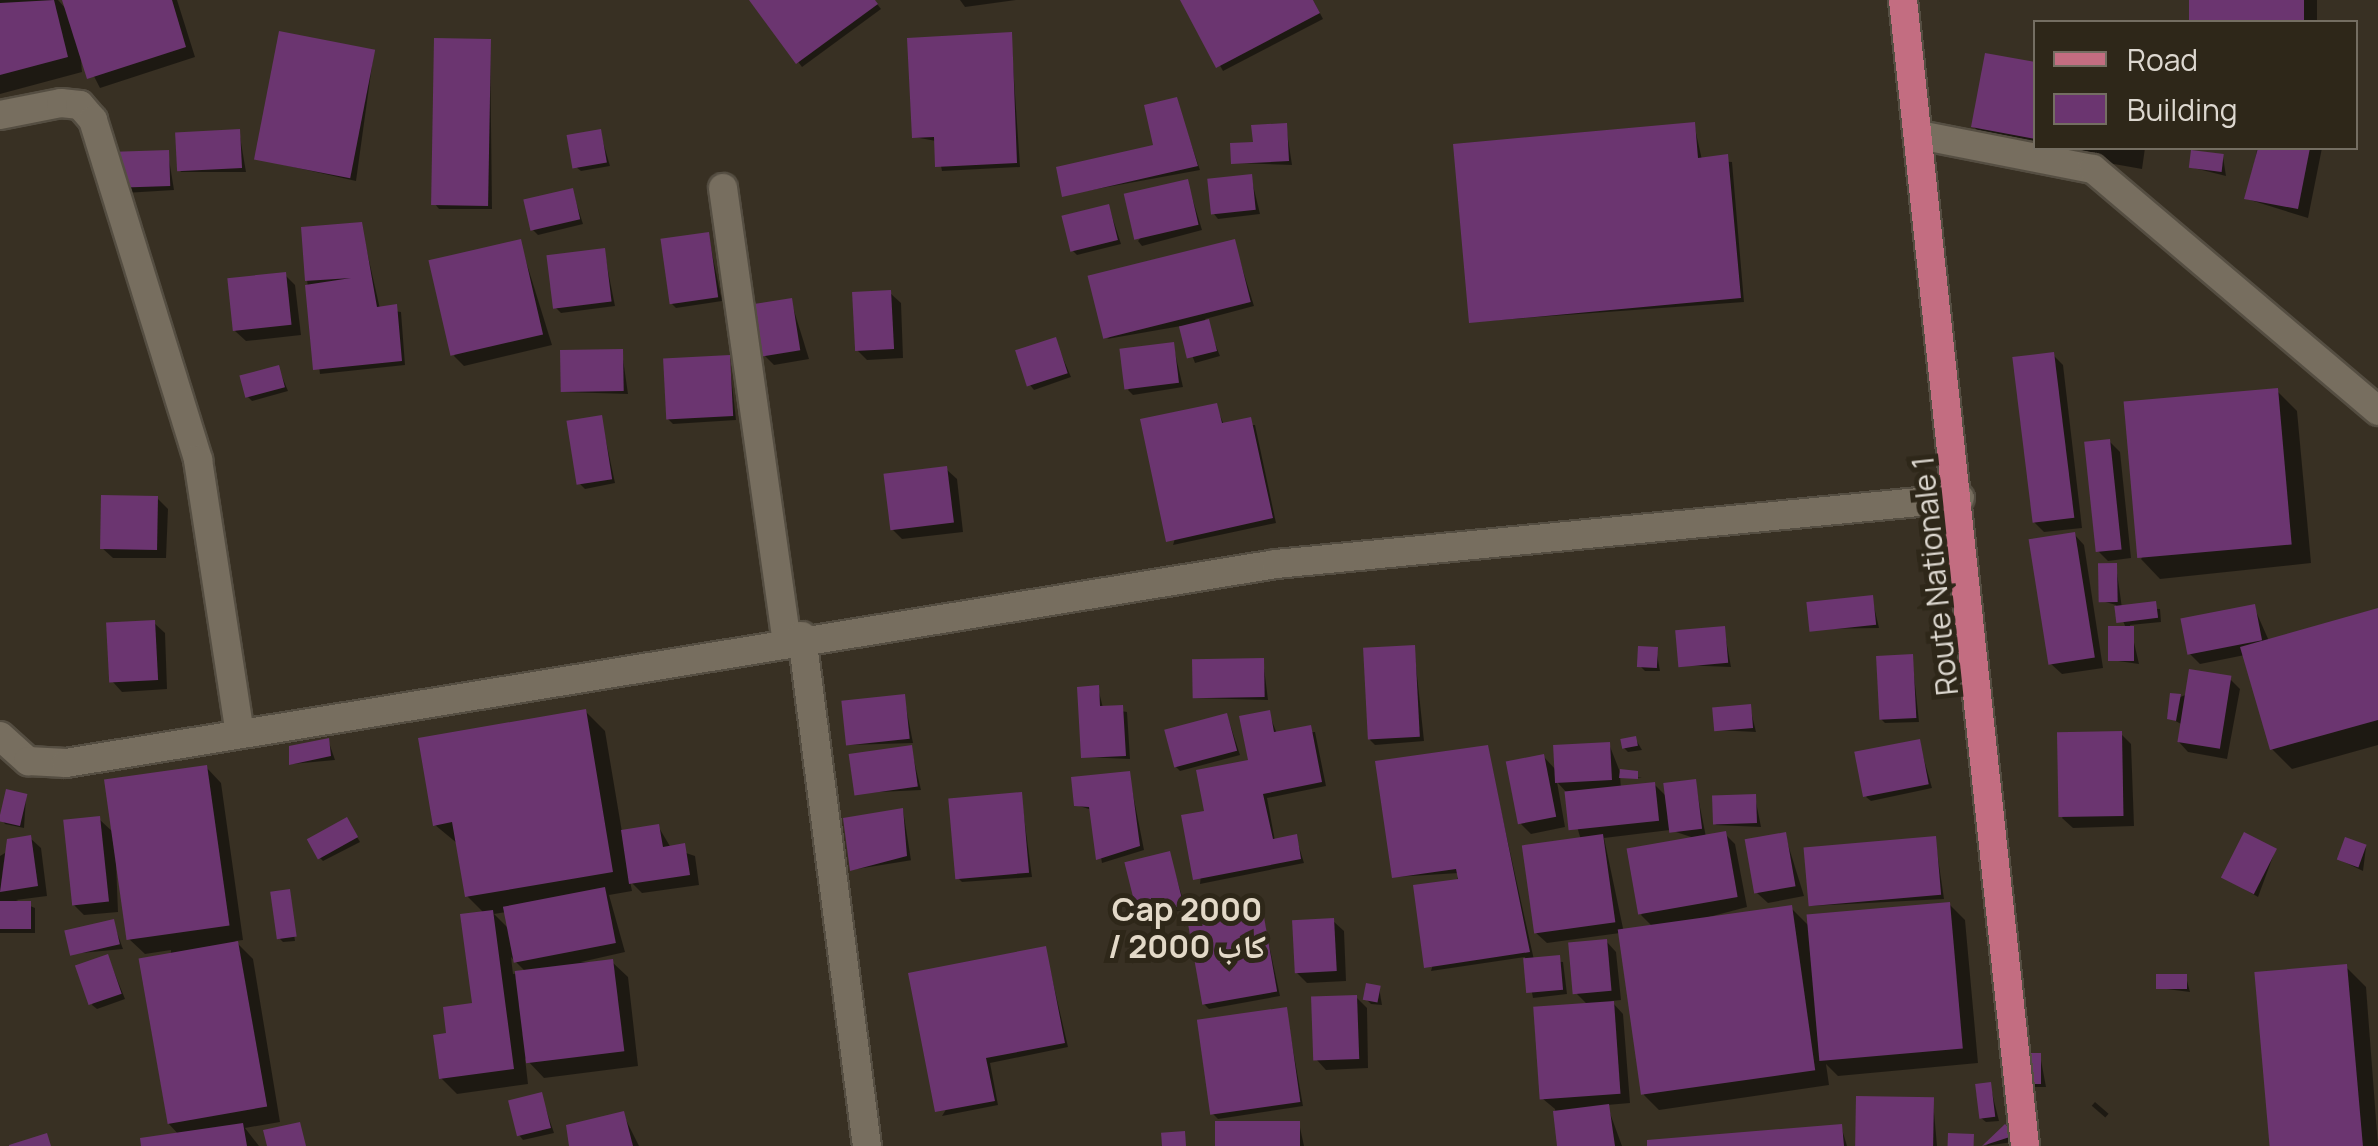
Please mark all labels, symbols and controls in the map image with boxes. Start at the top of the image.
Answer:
legend [2033,20,2358,150]
text: Road [2127,39,2198,80]
text: Building [2127,89,2238,130]
street label: Route Nationale 1 [1905,455,1965,697]
district label: Cap 2000 / كاب 2000 [1108,891,1266,966]

